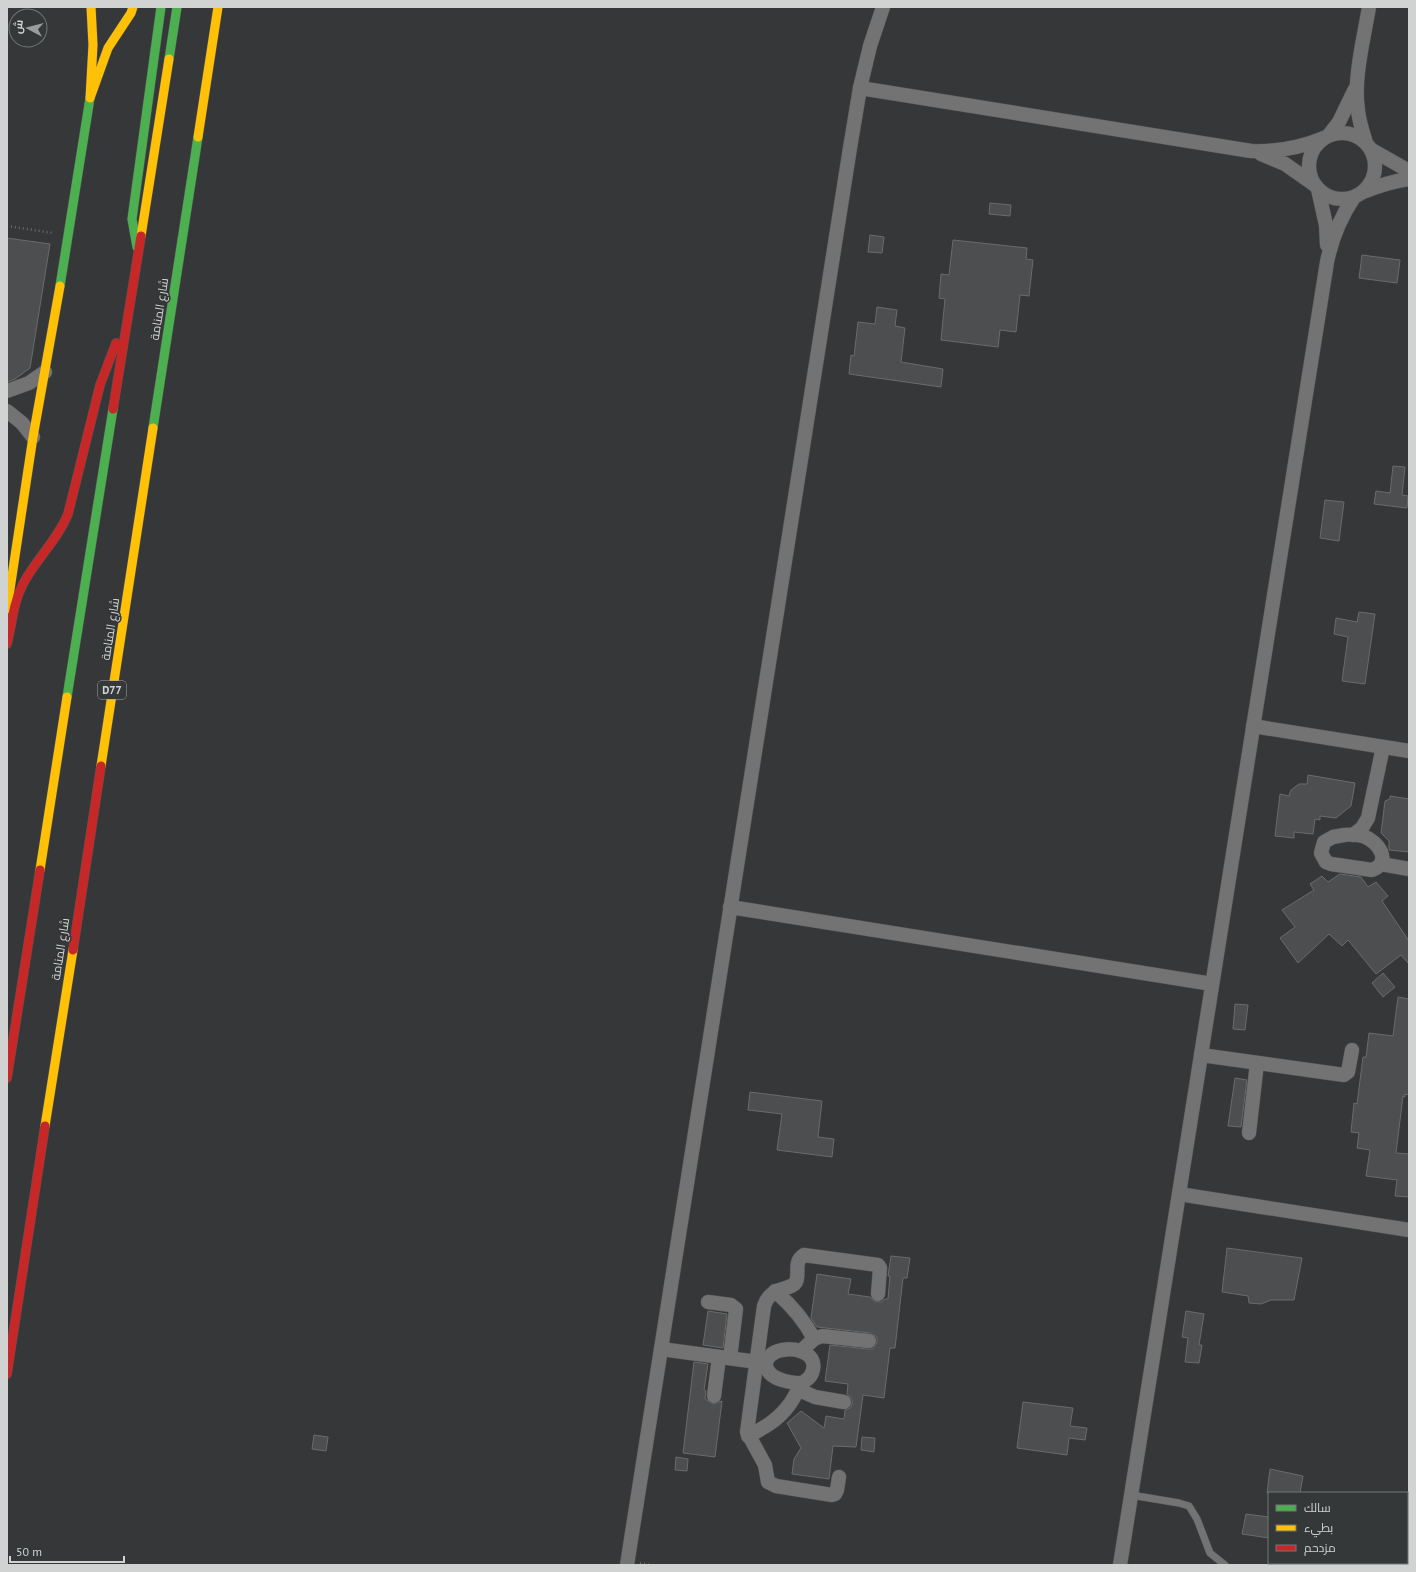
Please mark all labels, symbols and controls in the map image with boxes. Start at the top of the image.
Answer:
north arrow [8,8,48,48]
text: ش [10,19,26,35]
street label: شارع المنامة [147,277,172,341]
street label: شارع المنامة [98,597,123,661]
road number: D77 [98,681,126,699]
street label: شارع المنامة [48,917,73,981]
legend [1268,1492,1408,1564]
text: سالك [1304,1500,1331,1515]
text: بطيء [1304,1520,1333,1538]
scale bar [10,1538,124,1564]
text: مزدحم [1304,1540,1336,1556]
text: 50 m [16,1544,42,1559]

